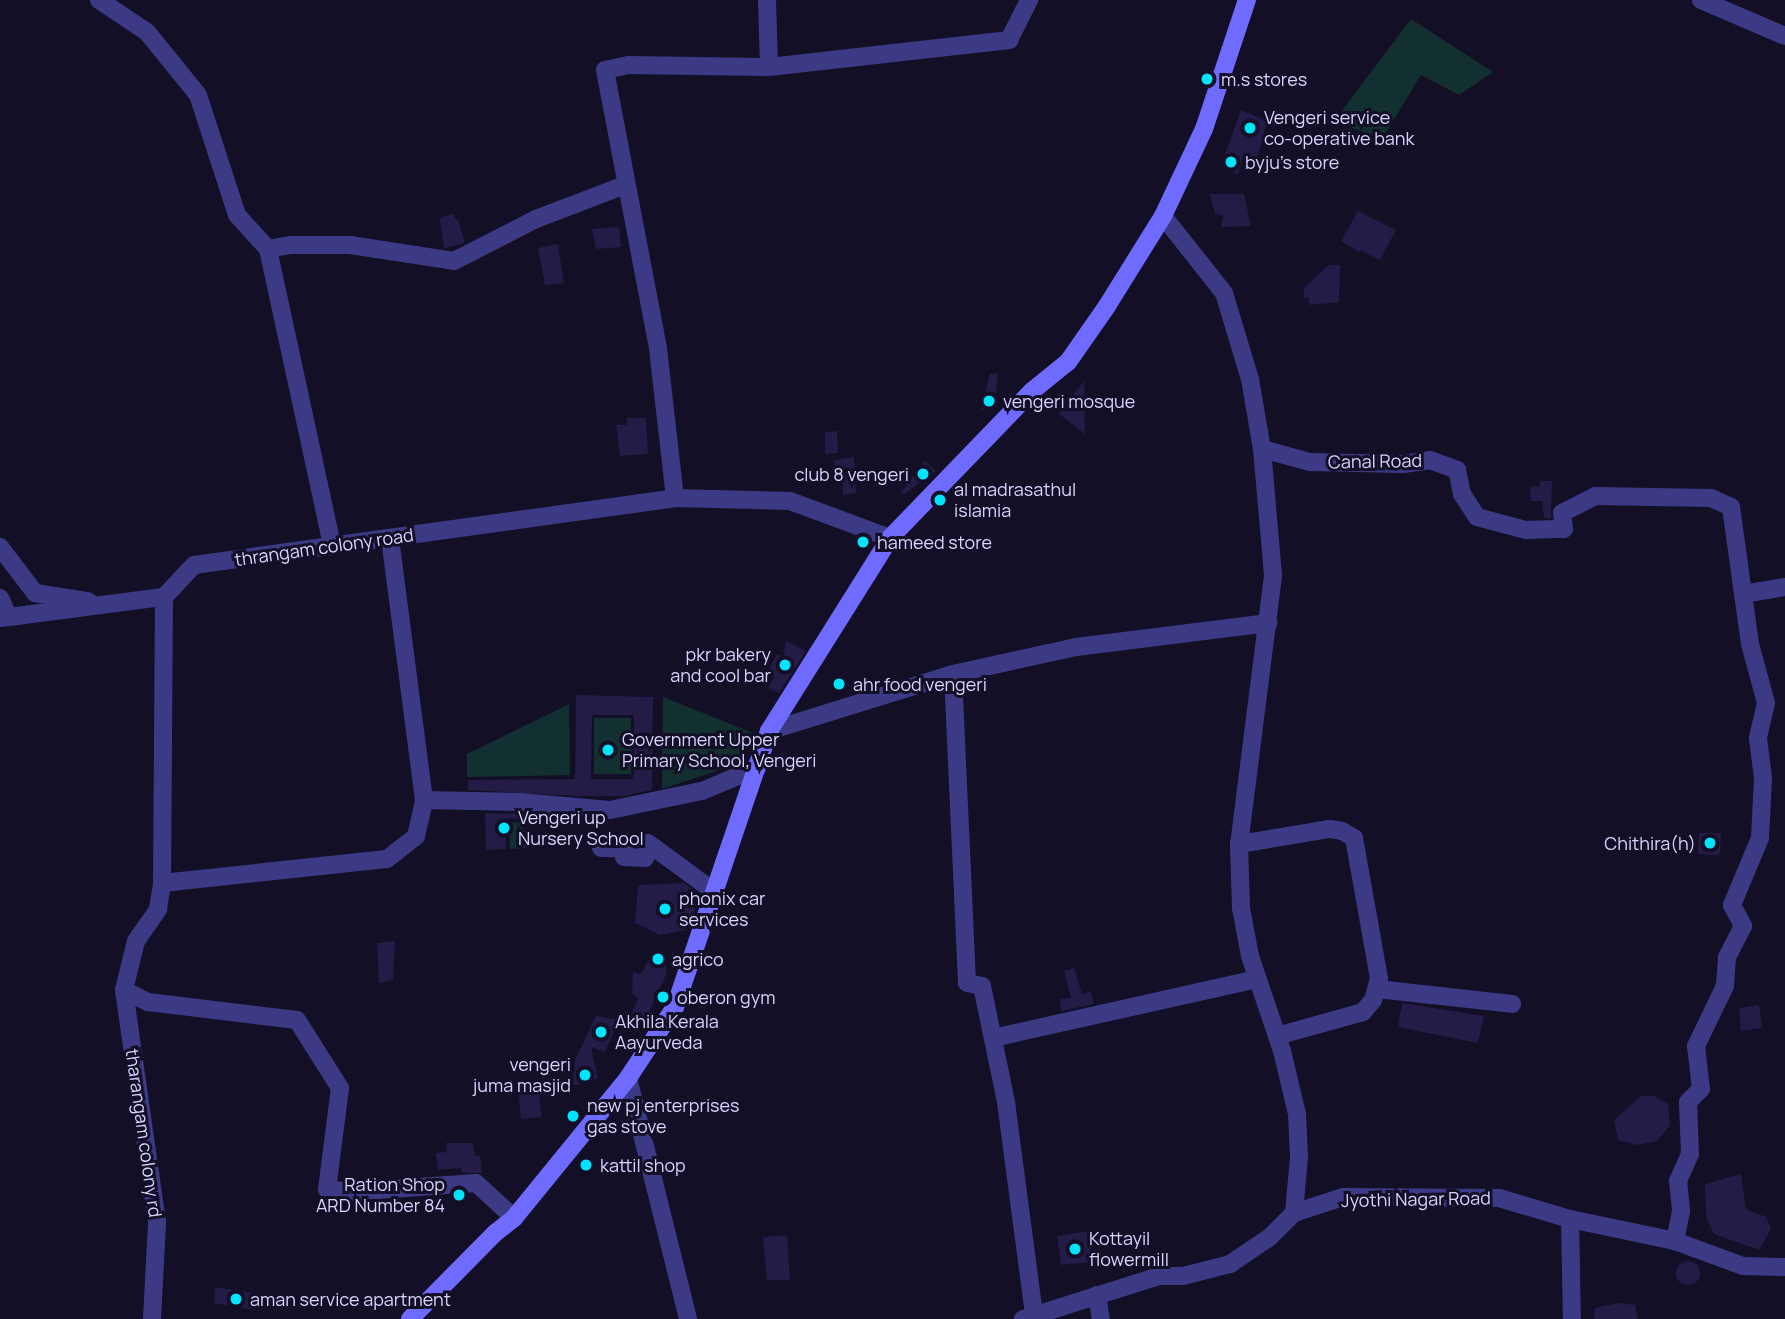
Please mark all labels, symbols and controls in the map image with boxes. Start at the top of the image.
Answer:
place label: m.s stores [1221,68,1307,90]
marker: m.s stores [1199,71,1215,87]
place label: Vengeri service co-operative bank [1264,107,1414,150]
marker: Vengeri service co-operative bank [1242,120,1258,136]
place label: byju's store [1245,151,1339,173]
marker: byju's store [1223,154,1239,170]
place label: vengeri mosque [1003,390,1135,412]
marker: vengeri mosque [981,393,997,409]
street label: Canal Road [1328,449,1422,473]
place label: club 8 vengeri [795,463,909,485]
marker: club 8 vengeri [915,466,931,482]
place label: al madrasathul islamia [954,479,1076,522]
marker: al madrasathul islamia [932,492,948,508]
street label: thrangam colony road [233,524,415,570]
place label: hameed store [877,531,992,553]
marker: hameed store [855,534,871,550]
place label: pkr bakery and cool bar [670,644,771,686]
marker: pkr bakery and cool bar [777,657,793,673]
place label: ahr food vengeri [853,673,987,695]
marker: ahr food vengeri [831,676,847,692]
place label: Government Upper Primary School, Vengeri [622,729,817,772]
marker: Government Upper Primary School, Vengeri [600,742,616,758]
place label: Vengeri up Nursery School [518,807,644,850]
marker: Vengeri up Nursery School [496,820,512,836]
place label: Chithira(h) [1604,832,1696,854]
marker: Chithira(h) [1702,835,1718,851]
place label: phonix car services [679,888,765,930]
marker: phonix car services [657,901,673,917]
place label: agrico [672,948,724,970]
marker: agrico [650,951,666,967]
place label: oberon gym [677,986,775,1008]
marker: oberon gym [655,989,671,1005]
place label: Akhila Kerala Aayurveda [615,1011,719,1054]
marker: Akhila Kerala Aayurveda [593,1024,609,1040]
street label: tharangam colony rd [121,1047,167,1219]
place label: vengeri juma masjid [473,1054,571,1096]
marker: vengeri juma masjid [577,1067,593,1083]
place label: new pj enterprises gas stove [587,1095,740,1138]
marker: new pj enterprises gas stove [565,1108,581,1124]
place label: kattil shop [600,1154,686,1176]
marker: kattil shop [578,1157,594,1173]
place label: Ration Shop ARD Number 84 [316,1174,445,1216]
marker: Ration Shop ARD Number 84 [451,1187,467,1203]
street label: Jyothi Nagar Road [1341,1187,1491,1211]
place label: Kottayil flowermill [1089,1228,1169,1270]
marker: Kottayil flowermill [1067,1241,1083,1257]
place label: aman service apartment [250,1288,451,1310]
marker: aman service apartment [228,1291,244,1307]

